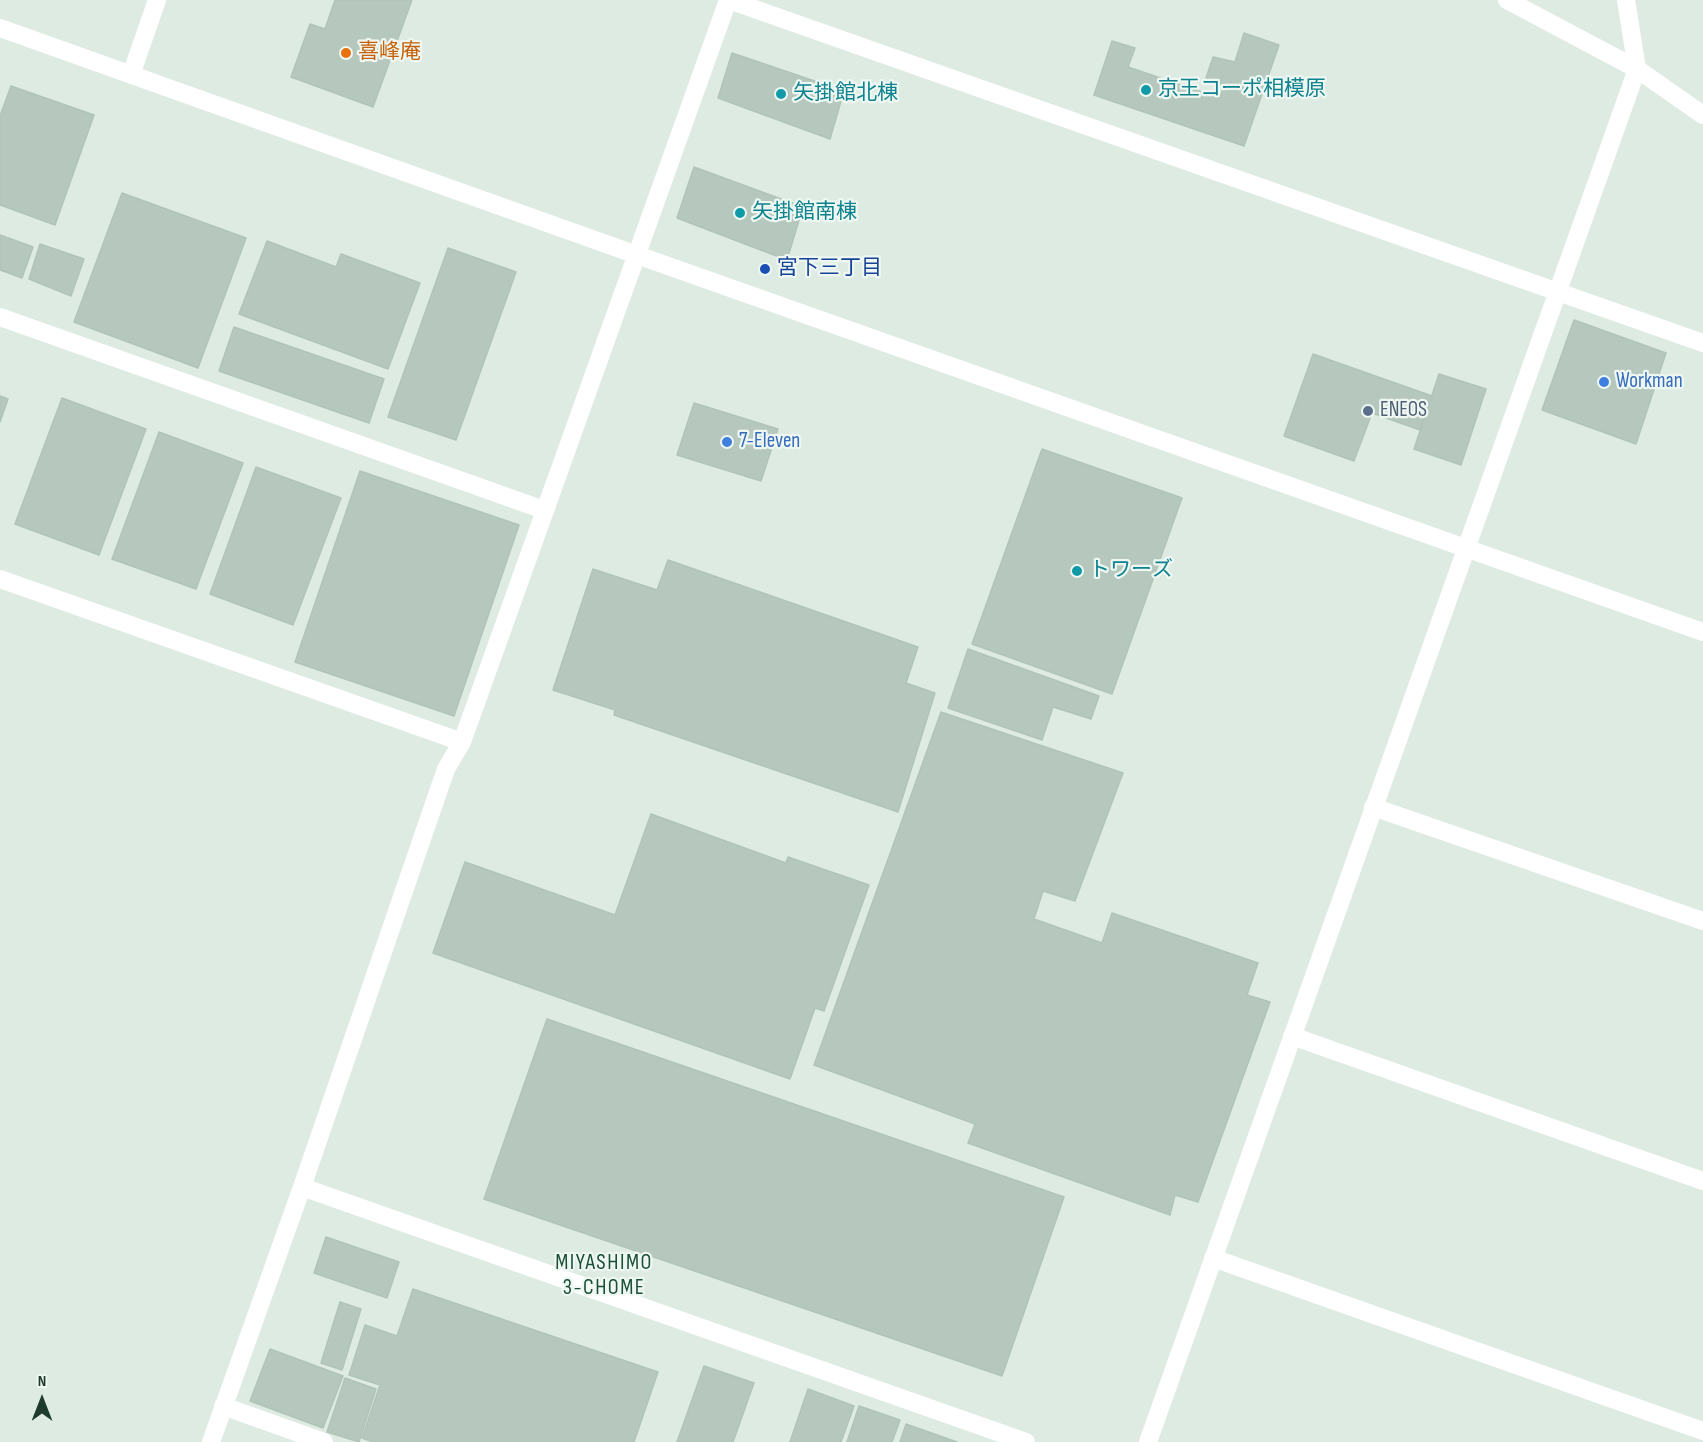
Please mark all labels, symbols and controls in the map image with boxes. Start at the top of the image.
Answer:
place label: 喜峰庵 [358,40,421,66]
marker: 喜峰庵 [339,46,353,60]
place label: 京王コーポ相模原 [1158,77,1326,103]
place label: 矢掛館北棟 [793,81,898,107]
marker: 京王コーポ相模原 [1139,83,1153,97]
marker: 矢掛館北棟 [774,87,788,101]
place label: 矢掛館南棟 [752,200,857,226]
marker: 矢掛館南棟 [733,206,747,220]
place label: 宮下三丁目 [777,256,882,282]
marker: 宮下三丁目 [758,262,772,276]
place label: Workman [1616,369,1683,395]
marker: Workman [1597,375,1611,389]
place label: ENEOS [1380,398,1427,424]
marker: ENEOS [1361,404,1375,418]
place label: 7-Eleven [739,429,800,455]
marker: 7-Eleven [720,435,734,449]
place label: トワーズ [1089,558,1173,584]
marker: トワーズ [1070,564,1084,578]
district label: MIYASHIMO 3-CHOME [555,1250,653,1302]
north arrow [12,1370,72,1430]
text: N [38,1372,46,1391]

